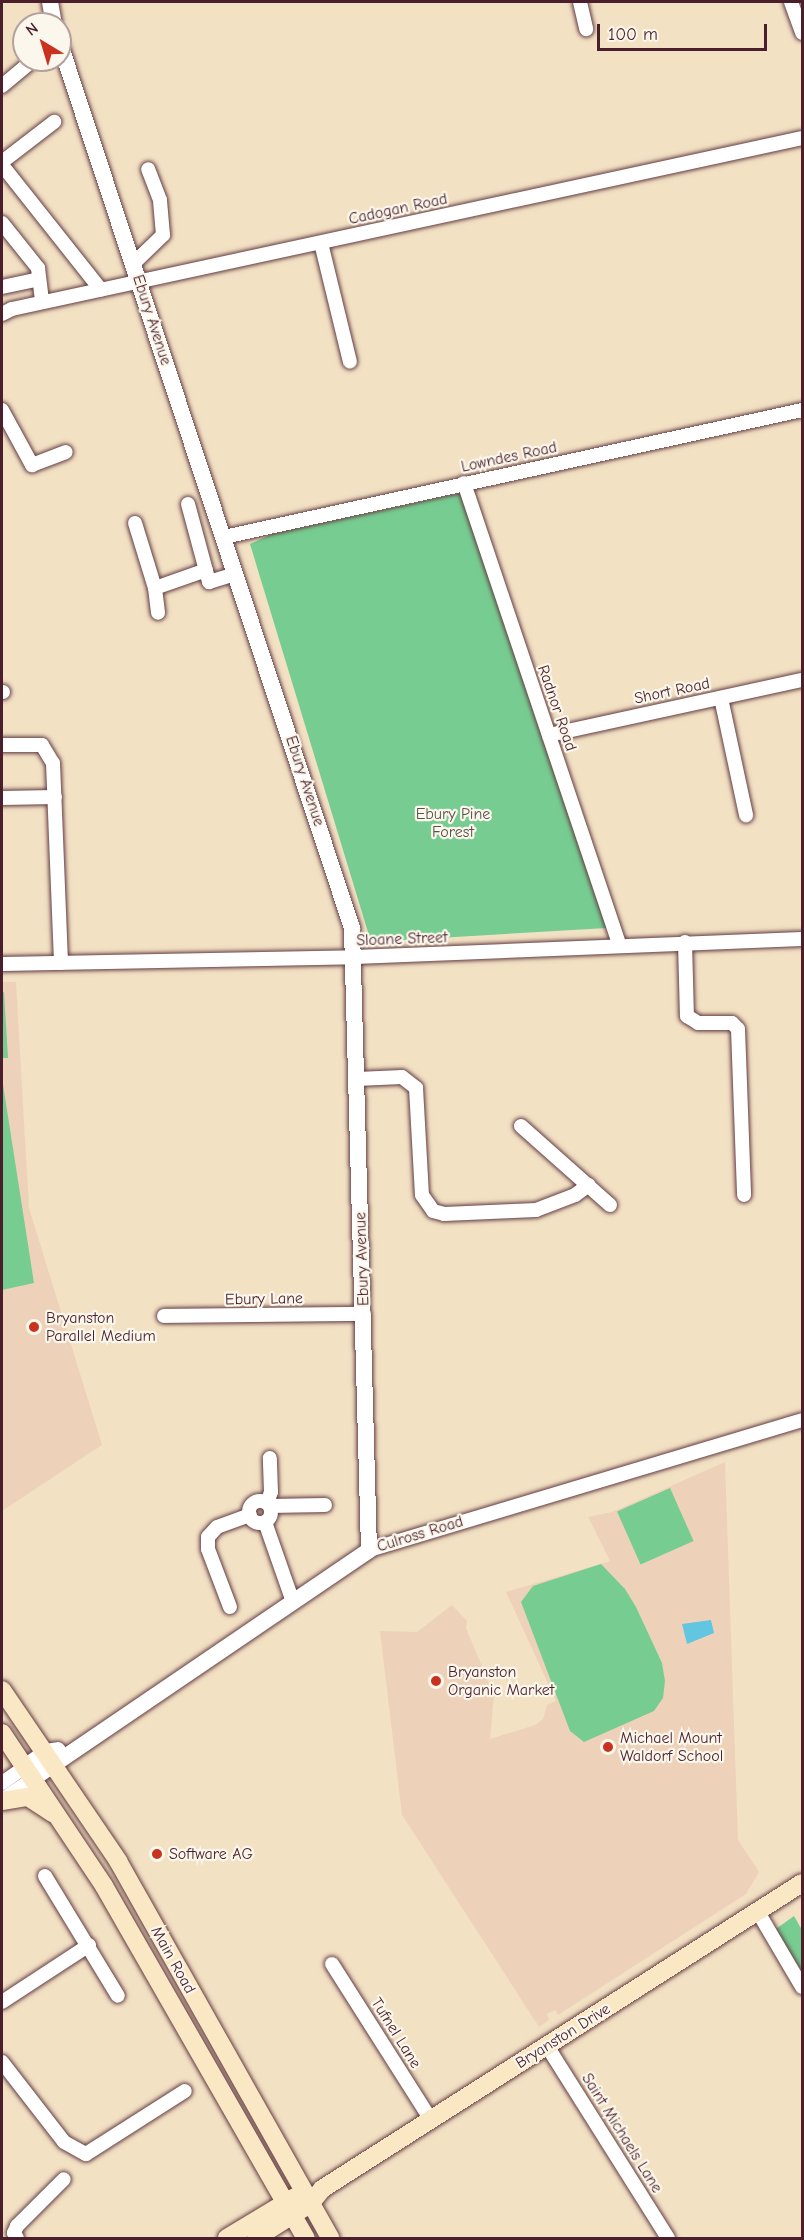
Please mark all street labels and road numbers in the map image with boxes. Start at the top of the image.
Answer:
street label: Cadogan Road [347,189,449,229]
street label: Ebury Avenue [128,272,176,368]
street label: Lowndes Road [459,437,559,477]
street label: Radnor Road [533,663,581,753]
street label: Short Road [632,674,712,708]
street label: Ebury Avenue [281,733,329,829]
street label: Sloane Street [356,928,448,950]
street label: Ebury Avenue [351,1212,373,1306]
street label: Ebury Lane [225,1289,303,1309]
street label: Culross Road [375,1512,465,1556]
street label: Main Road [147,1923,199,1997]
street label: Tufnel Lane [367,1994,425,2072]
street label: Bryanston Drive [512,1999,614,2073]
street label: Saint Michaels Lane [577,2070,667,2196]

